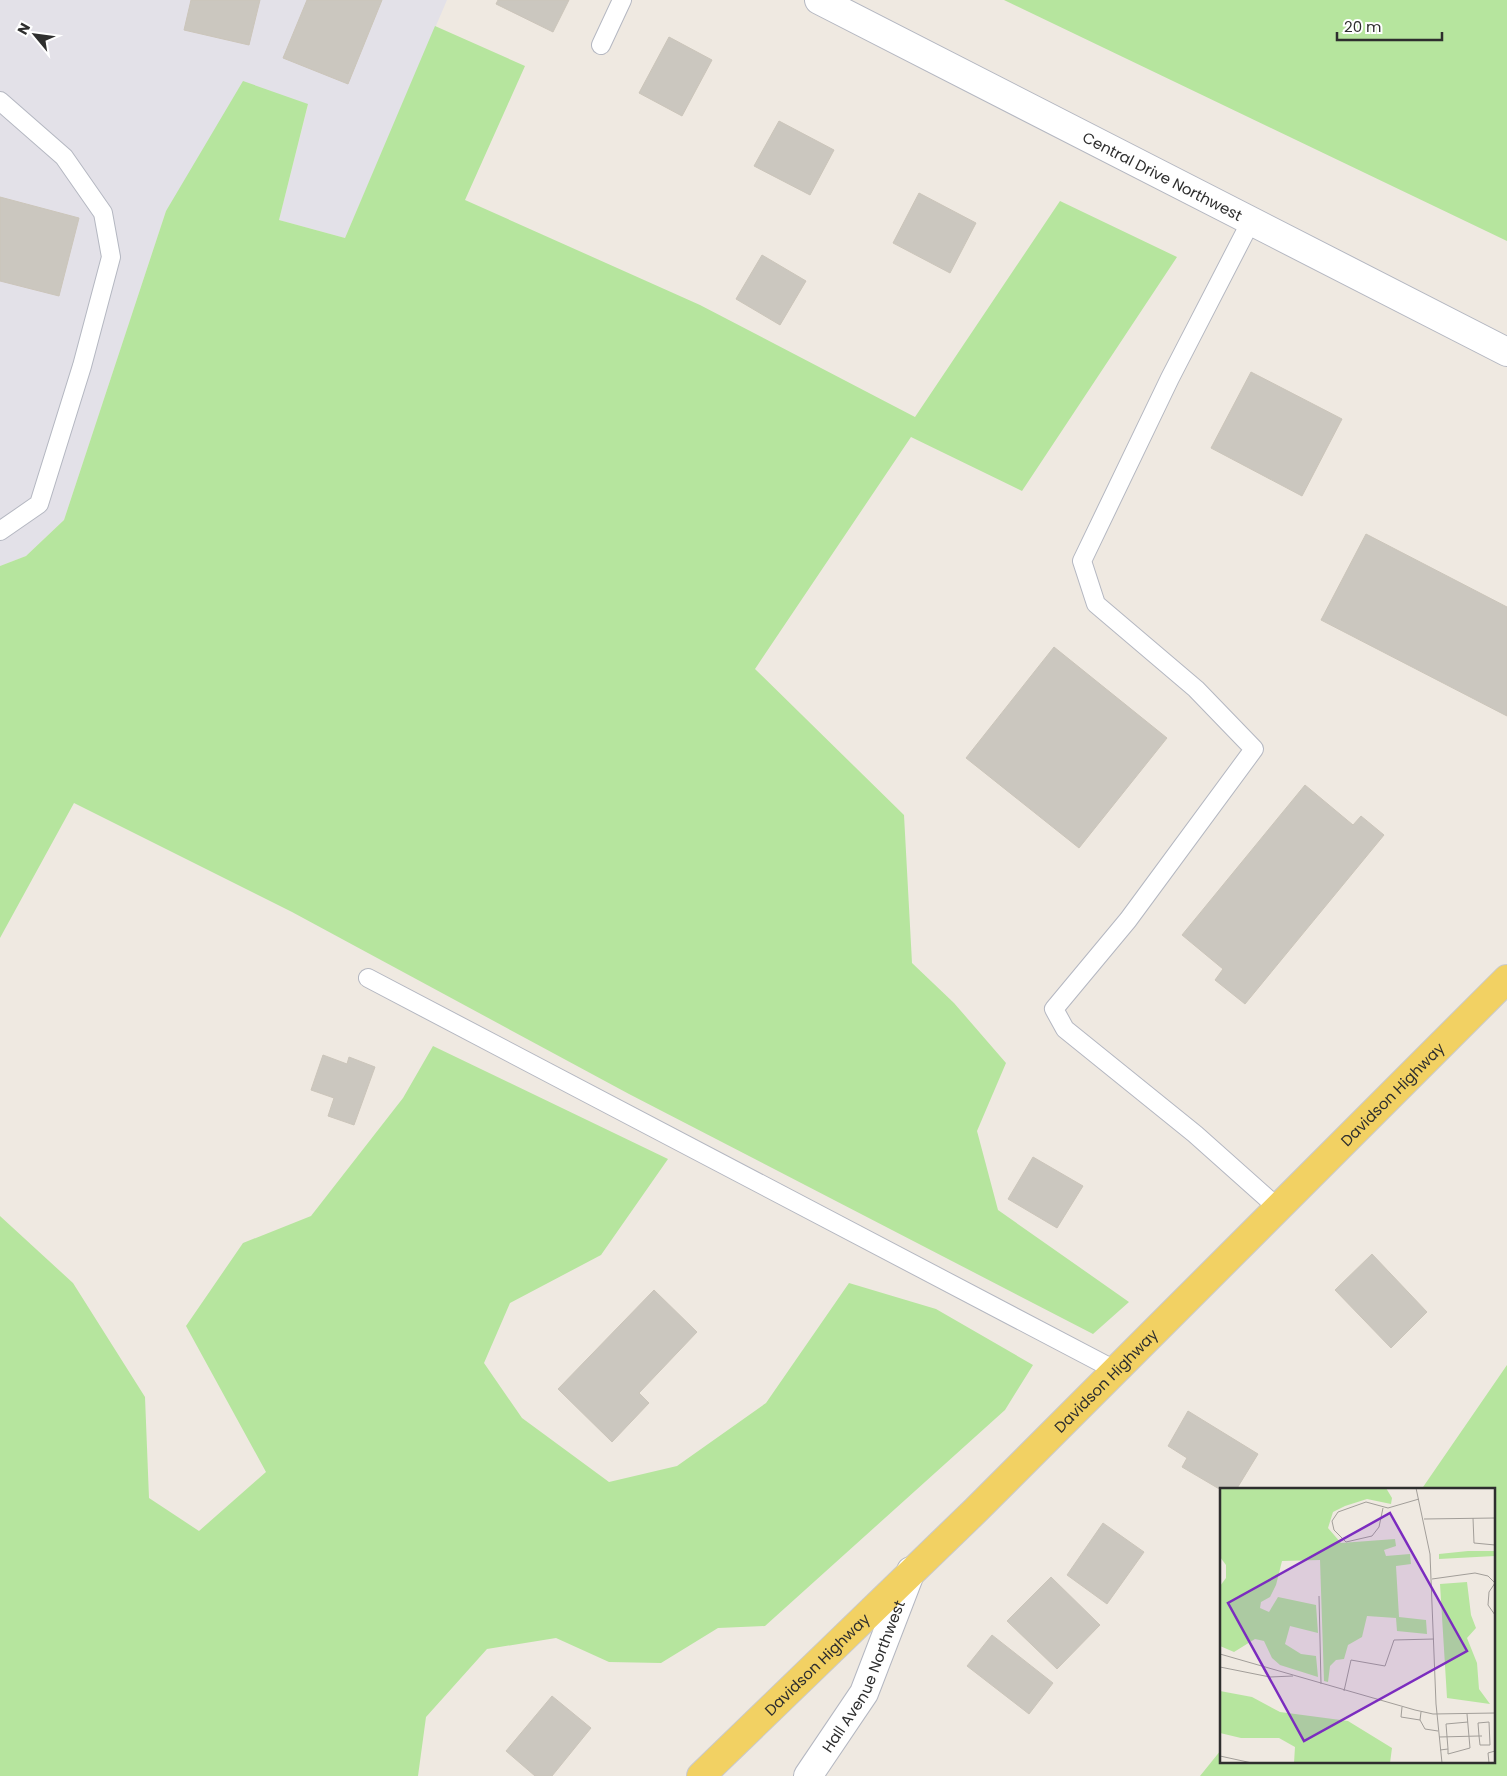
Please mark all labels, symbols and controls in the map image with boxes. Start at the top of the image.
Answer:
north arrow [10,10,60,60]
scale bar [1337,10,1442,42]
text: 20 m [1344,16,1382,37]
text: N [12,19,35,38]
street label: Central Drive Northwest [1079,126,1246,225]
street label: Davidson Highway [1336,1037,1449,1150]
street label: Davidson Highway [1049,1323,1163,1437]
inset map [1220,1488,1494,1764]
street label: Hall Avenue Northwest [817,1597,909,1756]
street label: Davidson Highway [760,1608,874,1720]

